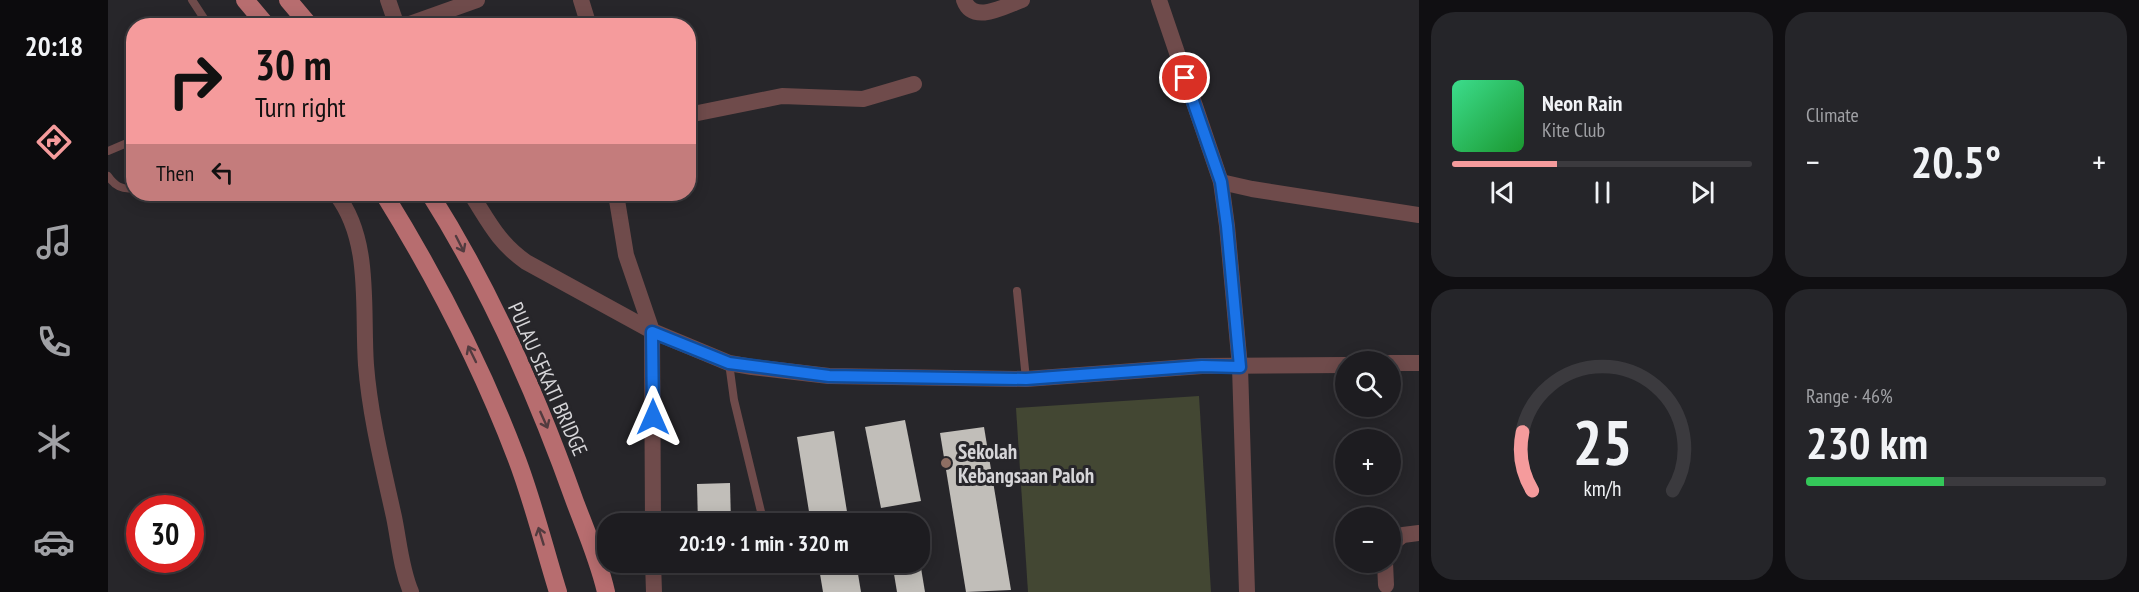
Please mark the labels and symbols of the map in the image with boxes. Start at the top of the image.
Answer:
pin [1159,52,1210,103]
one-way arrow [455,234,466,252]
street label: PULAU SEKATI BRIDGE [502,298,594,460]
one-way arrow [466,346,478,363]
position arrow [621,385,685,449]
one-way arrow [539,410,550,428]
place label: Sekolah Kebangsaan Paloh [958,438,1094,489]
marker: Sekolah Kebangsaan Paloh [939,456,953,470]
speed limit sign: 30 [126,495,204,573]
one-way arrow [535,527,546,546]

